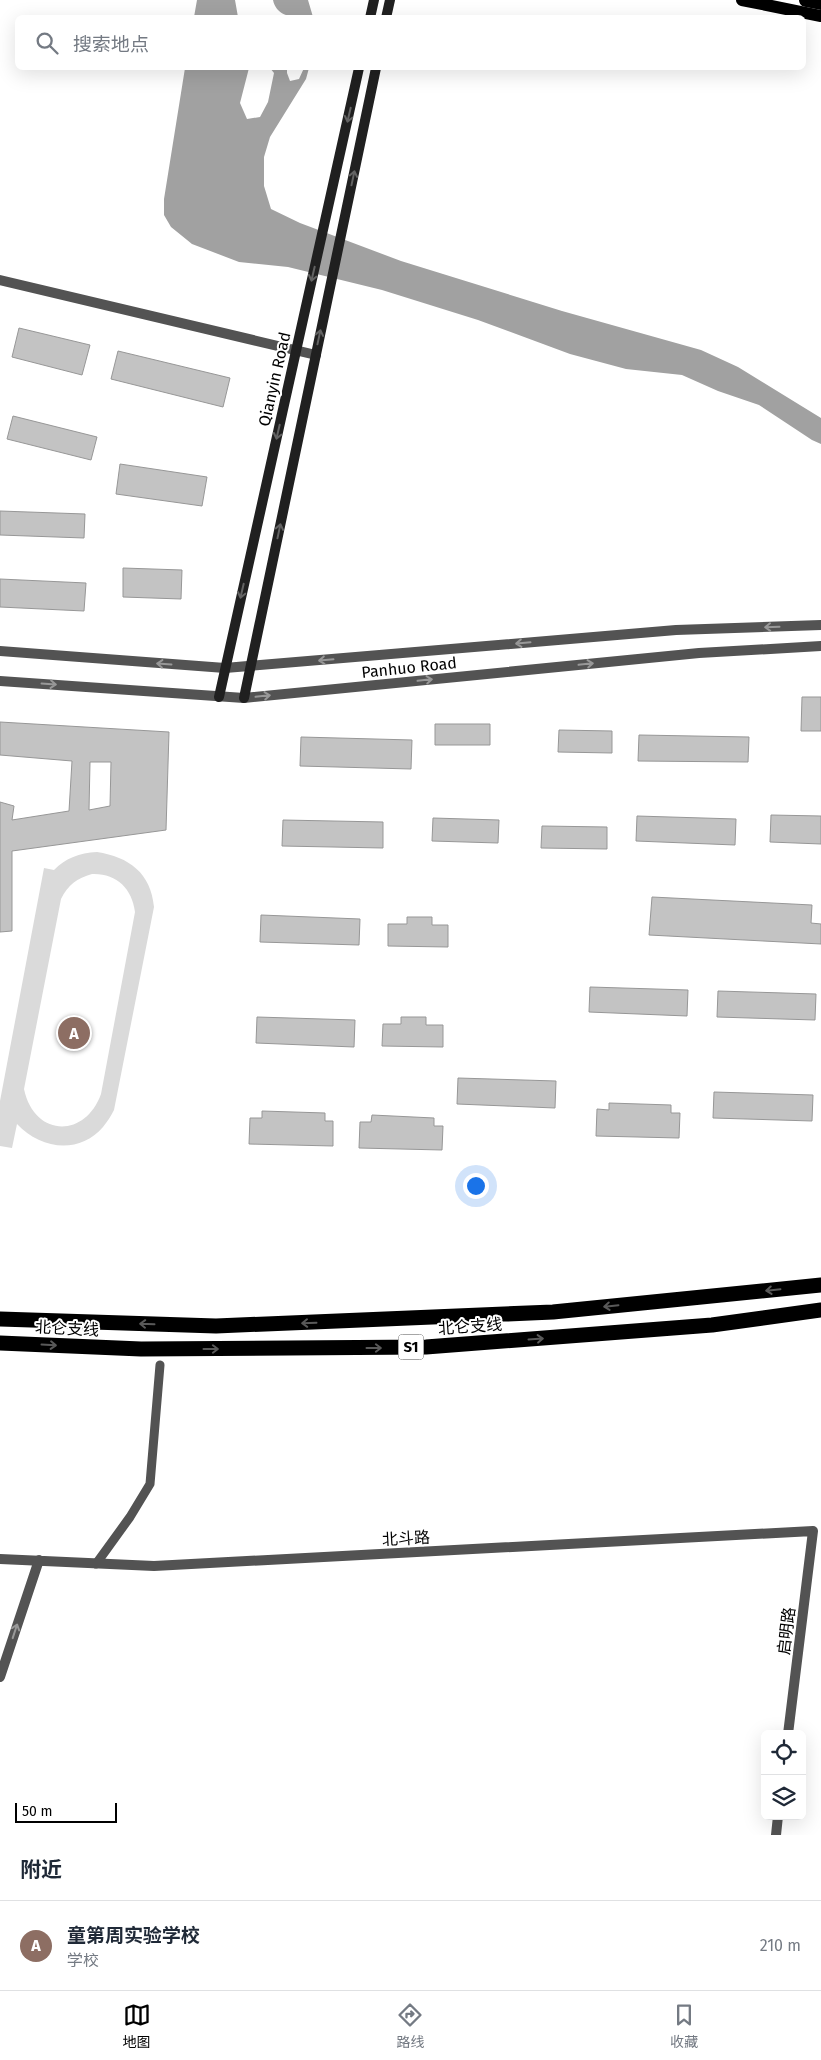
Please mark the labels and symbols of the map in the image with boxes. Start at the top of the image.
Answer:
one-way arrow [344,107,353,123]
one-way arrow [348,171,358,187]
one-way arrow [308,265,317,281]
street label: Qianyin Road [254,330,295,428]
one-way arrow [315,330,325,346]
one-way arrow [273,424,282,440]
one-way arrow [275,523,284,539]
one-way arrow [237,582,246,598]
one-way arrow [765,622,781,631]
one-way arrow [515,638,531,648]
street label: Panhuo Road [360,653,458,682]
one-way arrow [318,655,334,664]
one-way arrow [156,659,172,668]
one-way arrow [578,659,594,669]
one-way arrow [416,675,432,685]
one-way arrow [40,680,56,689]
one-way arrow [255,691,271,701]
pin: A [58,1014,90,1052]
your location [463,1173,489,1199]
one-way arrow [765,1285,781,1295]
one-way arrow [603,1302,619,1311]
street label: 北仑支线 [437,1315,503,1338]
street label: 北仑支线 [35,1317,99,1340]
one-way arrow [301,1318,317,1327]
one-way arrow [139,1320,155,1329]
road number: S1 [398,1334,424,1360]
one-way arrow [527,1334,543,1343]
one-way arrow [40,1340,56,1350]
one-way arrow [365,1343,381,1353]
one-way arrow [202,1344,219,1354]
street label: 北斗路 [382,1528,430,1549]
street label: 启明路 [774,1606,799,1656]
one-way arrow [11,1623,21,1639]
scale bar [15,1800,118,1823]

